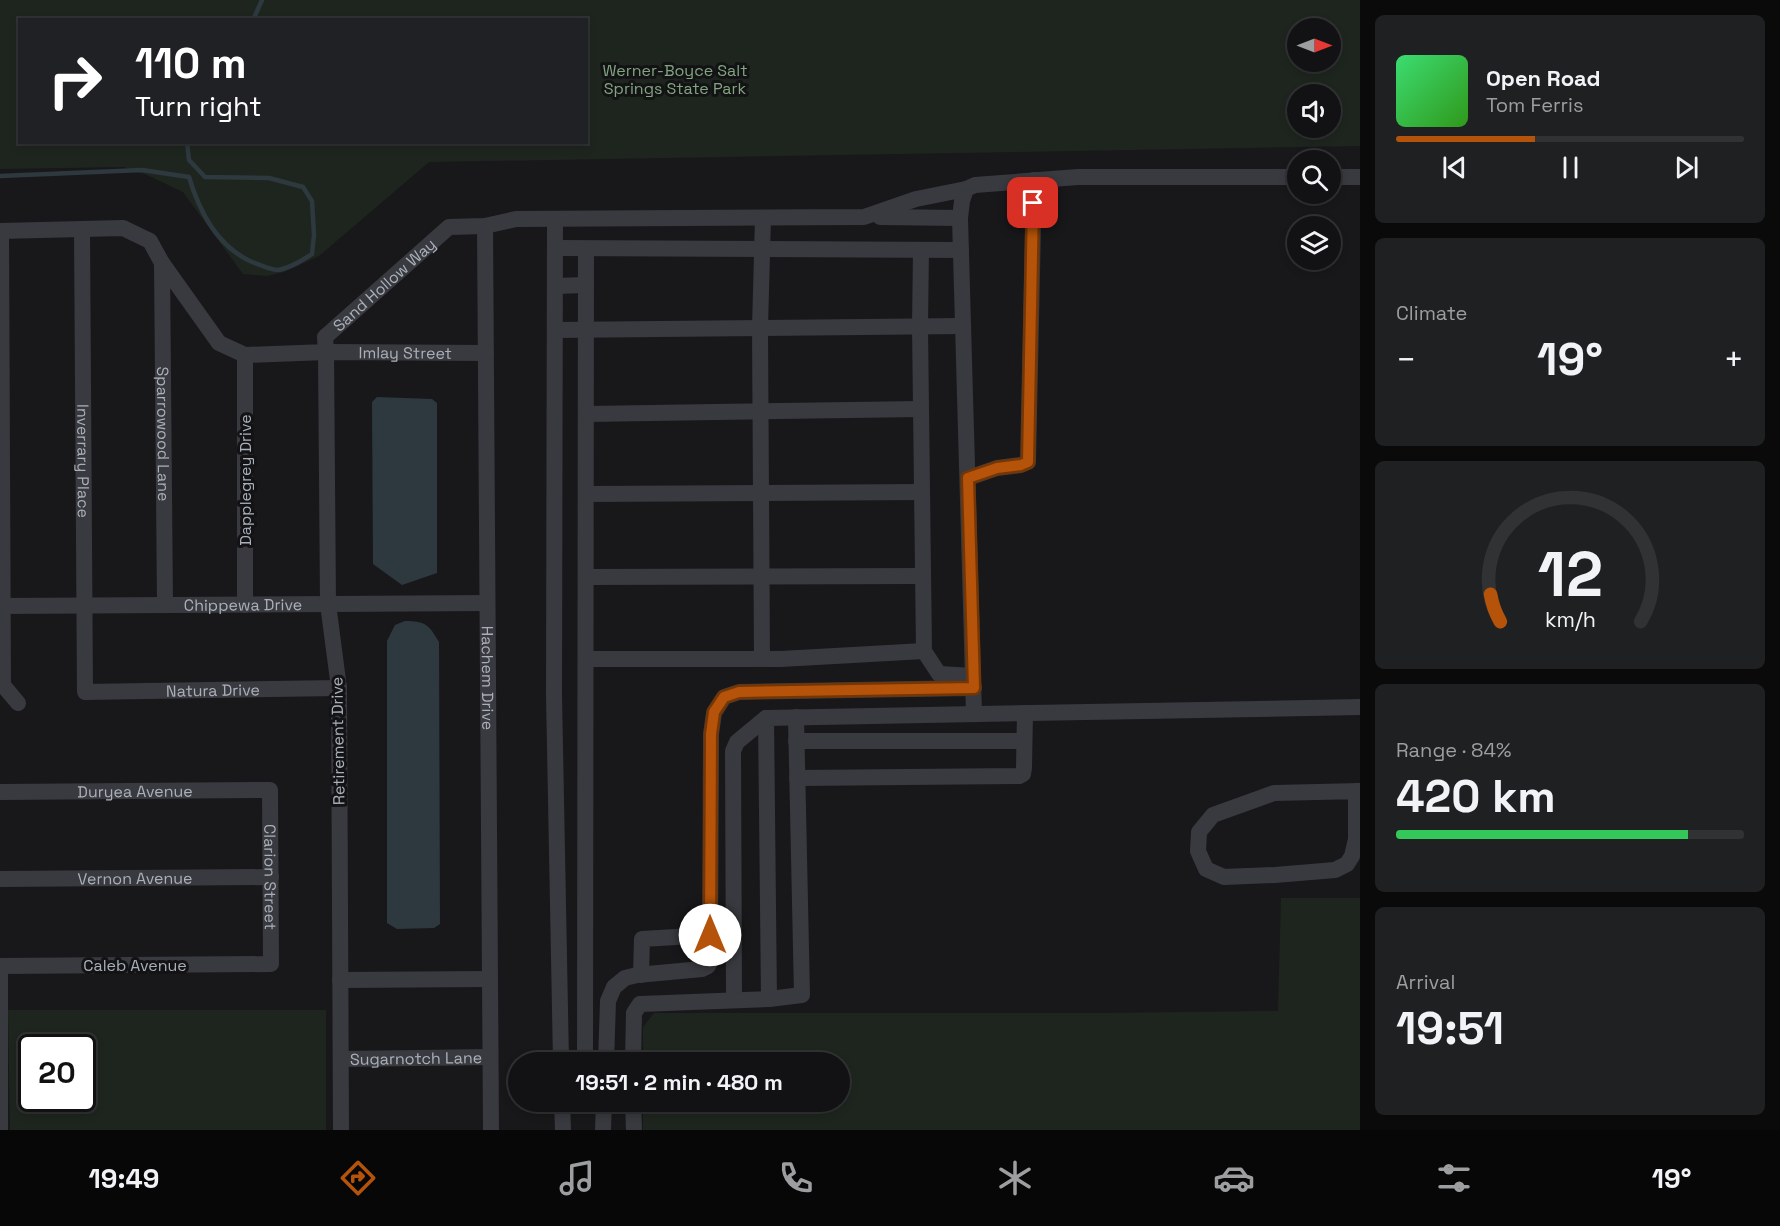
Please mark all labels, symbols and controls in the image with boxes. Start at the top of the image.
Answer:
north arrow [1287,18,1341,72]
map controls [1287,18,1341,270]
text: 110 m [135,37,247,90]
icon: right [36,42,114,120]
park label: Werner-Boyce Salt Springs State Park [602,60,748,99]
text: Open Road [1486,64,1601,92]
button: sound [1287,84,1341,138]
text: Turn right [135,89,262,124]
text: Tom Ferris [1486,92,1584,118]
button: search [1287,150,1341,204]
icon: previous [1438,151,1471,184]
icon: pause [1554,151,1587,184]
icon: next [1670,151,1703,184]
pin [1007,177,1058,228]
icon: arrive [1016,186,1049,219]
button: layers [1287,216,1341,270]
street label: Sand Hollow Way [328,233,440,336]
text: Climate [1396,300,1467,326]
text: 19° [1537,331,1603,388]
text: − [1396,339,1416,381]
text: + [1724,339,1744,381]
street label: Imlay Street [358,342,452,363]
street label: Sparrowood Lane [152,366,175,502]
street label: Inverrary Place [73,404,94,518]
street label: Dapplegrey Drive [235,414,256,546]
text: 12 [1537,535,1603,614]
street label: Chippewa Drive [184,594,302,615]
text: km/h [1544,606,1596,633]
street label: Hachem Drive [477,626,499,730]
street label: Retirement Drive [326,677,350,805]
street label: Natura Drive [166,679,260,701]
text: Range · 84% [1396,737,1511,763]
text: 420 km [1396,768,1556,825]
street label: Duryea Avenue [77,780,193,802]
street label: Clarion Street [260,824,281,930]
street label: Vernon Avenue [78,867,192,889]
position arrow [678,903,742,967]
street label: Caleb Avenue [83,955,187,976]
text: Arrival [1396,969,1455,995]
text: 19:51 [1396,1000,1504,1057]
speed limit sign: 20 [18,1034,96,1112]
street label: Sugarnotch Lane [350,1047,482,1069]
text: 19:51 · 2 min · 480 m [575,1068,783,1096]
icon: directions [337,1157,379,1199]
icon: music [556,1157,598,1199]
icon: phone [775,1157,817,1199]
icon: climate [994,1157,1036,1199]
icon: car [1213,1157,1255,1199]
icon: filters [1433,1157,1475,1199]
text: 19:49 [89,1161,159,1196]
text: 19° [1652,1161,1691,1196]

